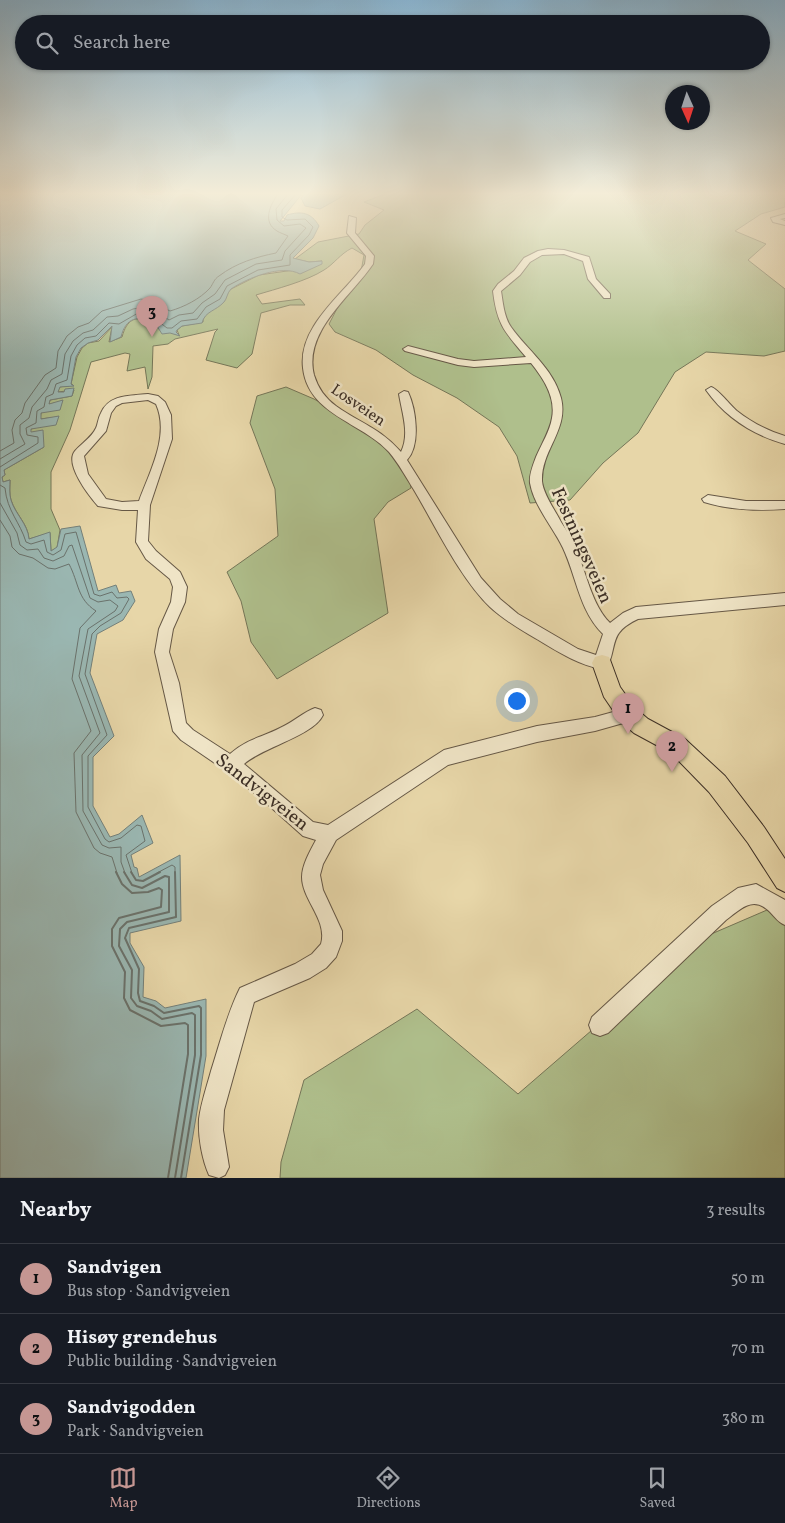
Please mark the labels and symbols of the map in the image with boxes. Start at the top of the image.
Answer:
north arrow [665,85,710,130]
pin: 3 [136,296,168,337]
street label: Losveien [326,379,390,432]
street label: Festningsveien [544,484,618,608]
your location [504,688,530,714]
pin: 1 [612,693,644,734]
pin: 2 [656,731,688,772]
street label: Sandvigveien [209,748,314,837]

